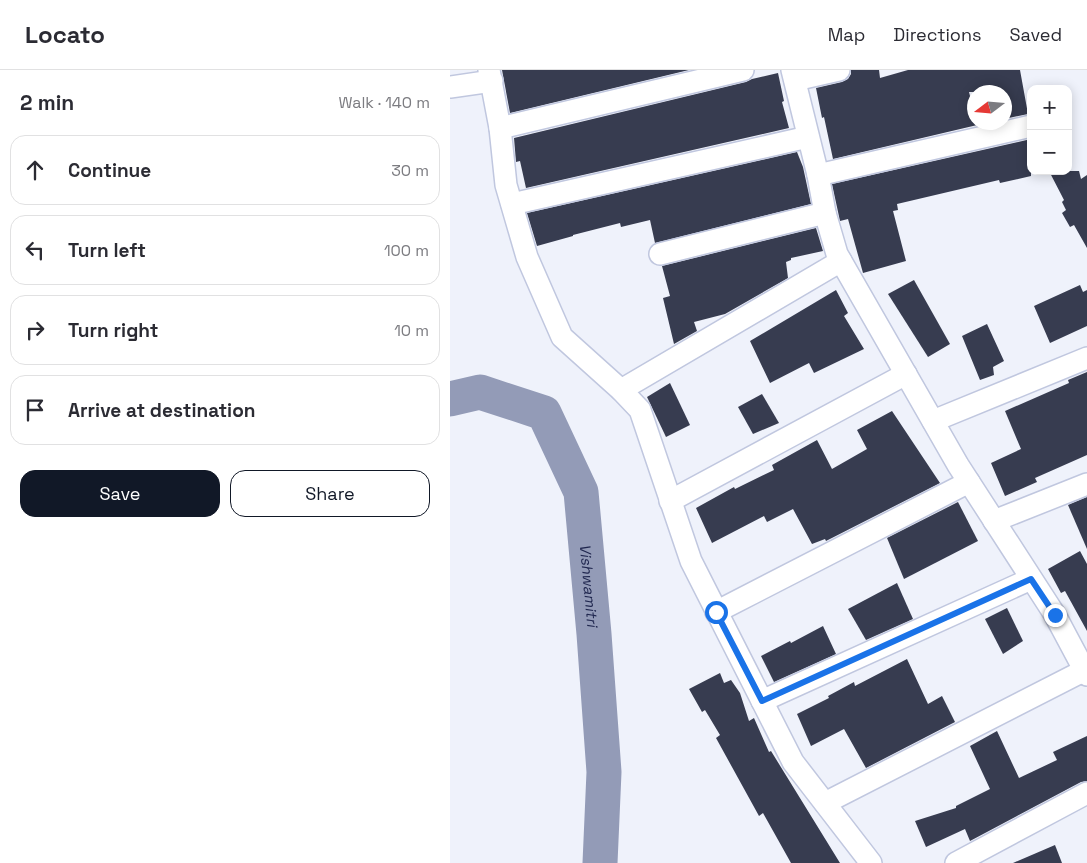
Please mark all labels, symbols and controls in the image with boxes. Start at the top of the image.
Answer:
text: Locato [25,19,105,50]
text: Map [828,23,865,46]
text: Directions [893,23,982,46]
text: Saved [1010,23,1062,46]
north arrow [967,85,1012,130]
map controls [1027,85,1072,175]
button: + [1027,85,1072,130]
text: 2 min [20,89,74,116]
text: Walk · 140 m [338,92,430,113]
button: − [1027,130,1072,175]
icon: ahead [21,156,49,184]
text: Continue [68,158,151,183]
text: 30 m [391,160,429,181]
icon: left [21,236,49,264]
text: Turn left [68,238,146,263]
text: 100 m [384,240,429,261]
icon: right [21,316,49,344]
text: Turn right [68,318,158,343]
text: 10 m [394,320,429,341]
icon: arrive [21,396,49,424]
text: Arrive at destination [68,398,256,423]
button: Save [20,470,220,517]
button: Share [230,470,430,517]
water label: Vishwamitri [576,543,603,630]
route start [705,601,728,624]
route end [1044,604,1067,627]

